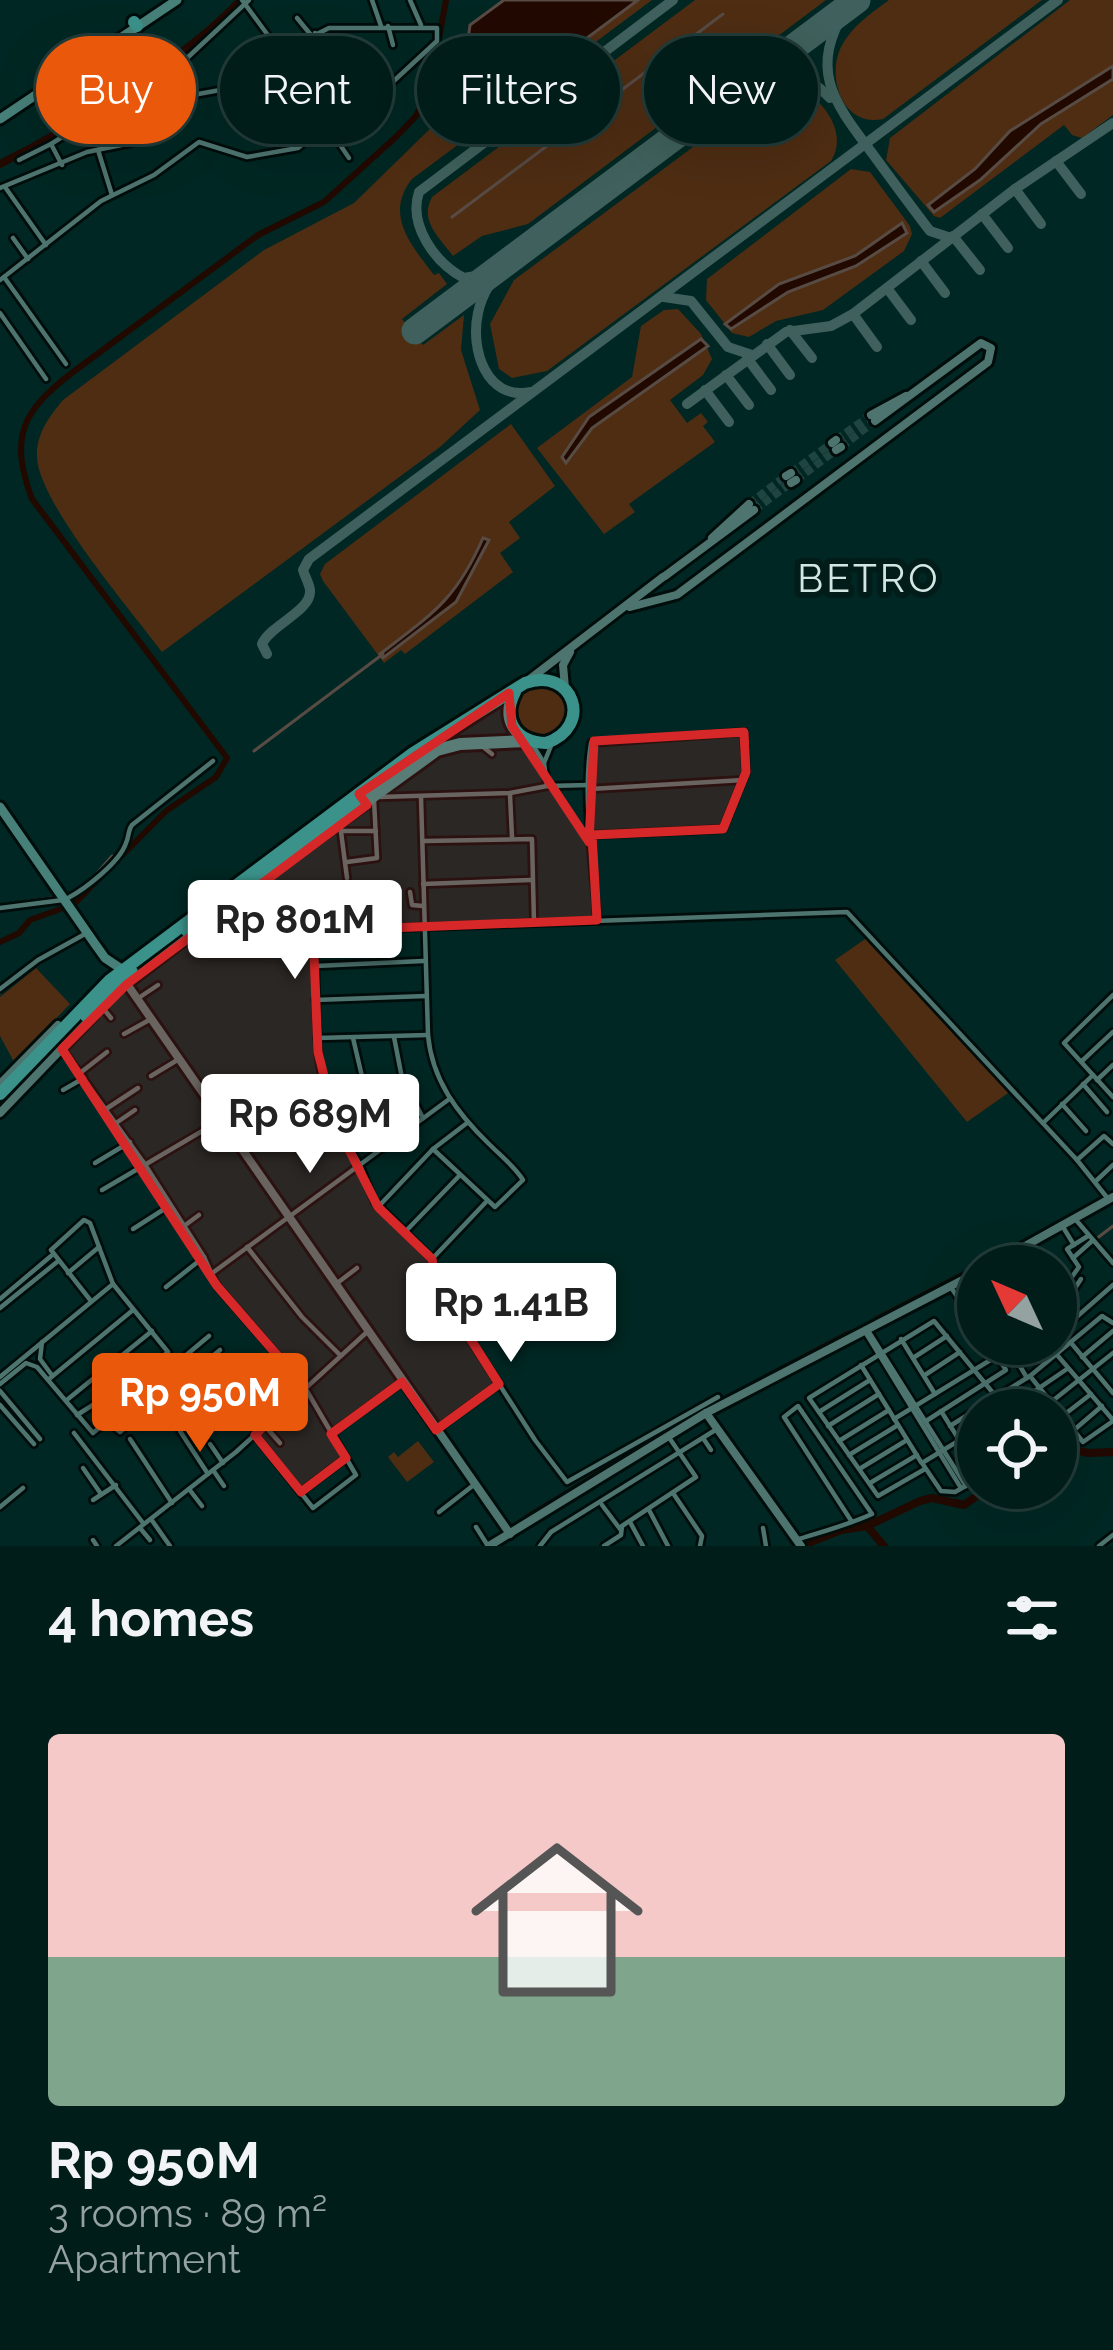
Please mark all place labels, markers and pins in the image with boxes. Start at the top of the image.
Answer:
pin: Rp 801M [184,880,406,982]
pin: Rp 689M [199,1074,421,1176]
pin: Rp 1.41B [387,1263,635,1365]
pin: Rp 950M [89,1353,311,1455]

